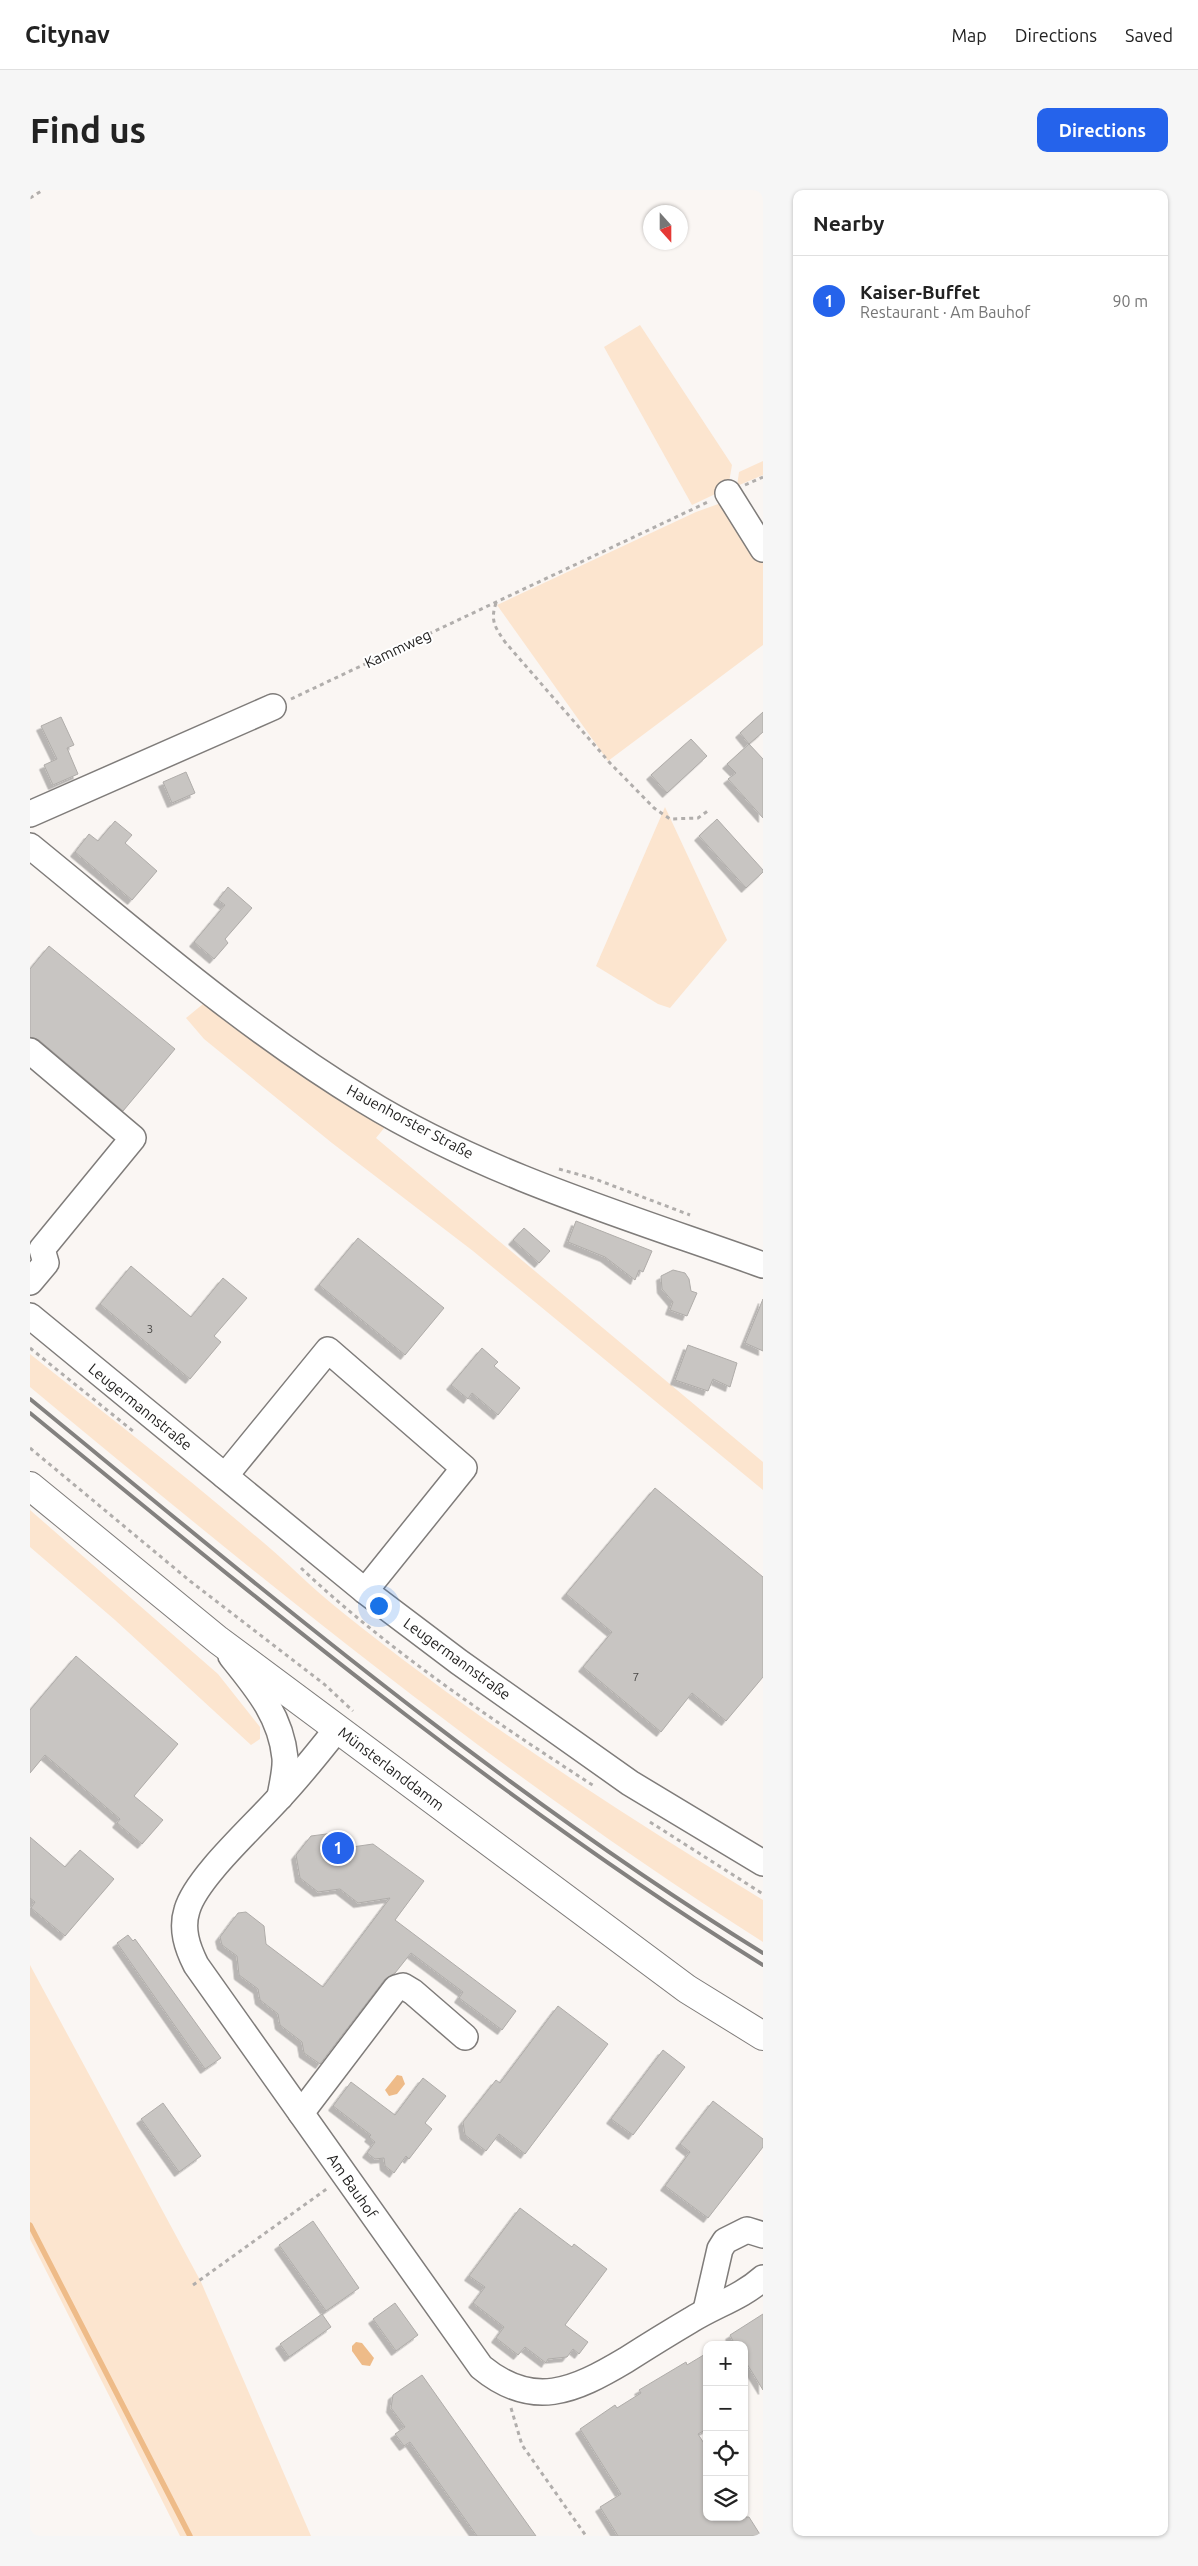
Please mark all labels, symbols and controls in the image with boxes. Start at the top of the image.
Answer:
text: Citynav [25,21,110,48]
text: Map [951,25,987,45]
text: Directions [1015,25,1097,45]
text: Saved [1125,25,1173,45]
button: Directions [1037,108,1168,152]
text: Find us [30,110,146,150]
north arrow [643,205,688,250]
text: Nearby [813,211,884,235]
text: Kaiser-Buffet [860,281,980,303]
text: 1 [824,292,834,310]
text: 90 m [1112,292,1148,310]
text: Restaurant · Am Bauhof [860,303,1030,321]
street label: Kammweg [362,626,434,671]
street label: Hauenhorster Straße [344,1081,476,1162]
house number: 3 [147,1322,153,1335]
street label: Leugermannstraße [85,1360,195,1453]
your location [366,1593,392,1619]
street label: Leugermannstraße [401,1614,514,1703]
house number: 7 [633,1670,639,1683]
street label: Münsterlanddamm [335,1723,447,1814]
pin: 1 [322,1829,354,1867]
street label: Am Bauhof [324,2150,381,2222]
map controls [703,2341,748,2521]
button: + [703,2341,748,2386]
button: − [703,2386,748,2431]
button: locate [703,2431,748,2476]
button: layers [703,2476,748,2521]

